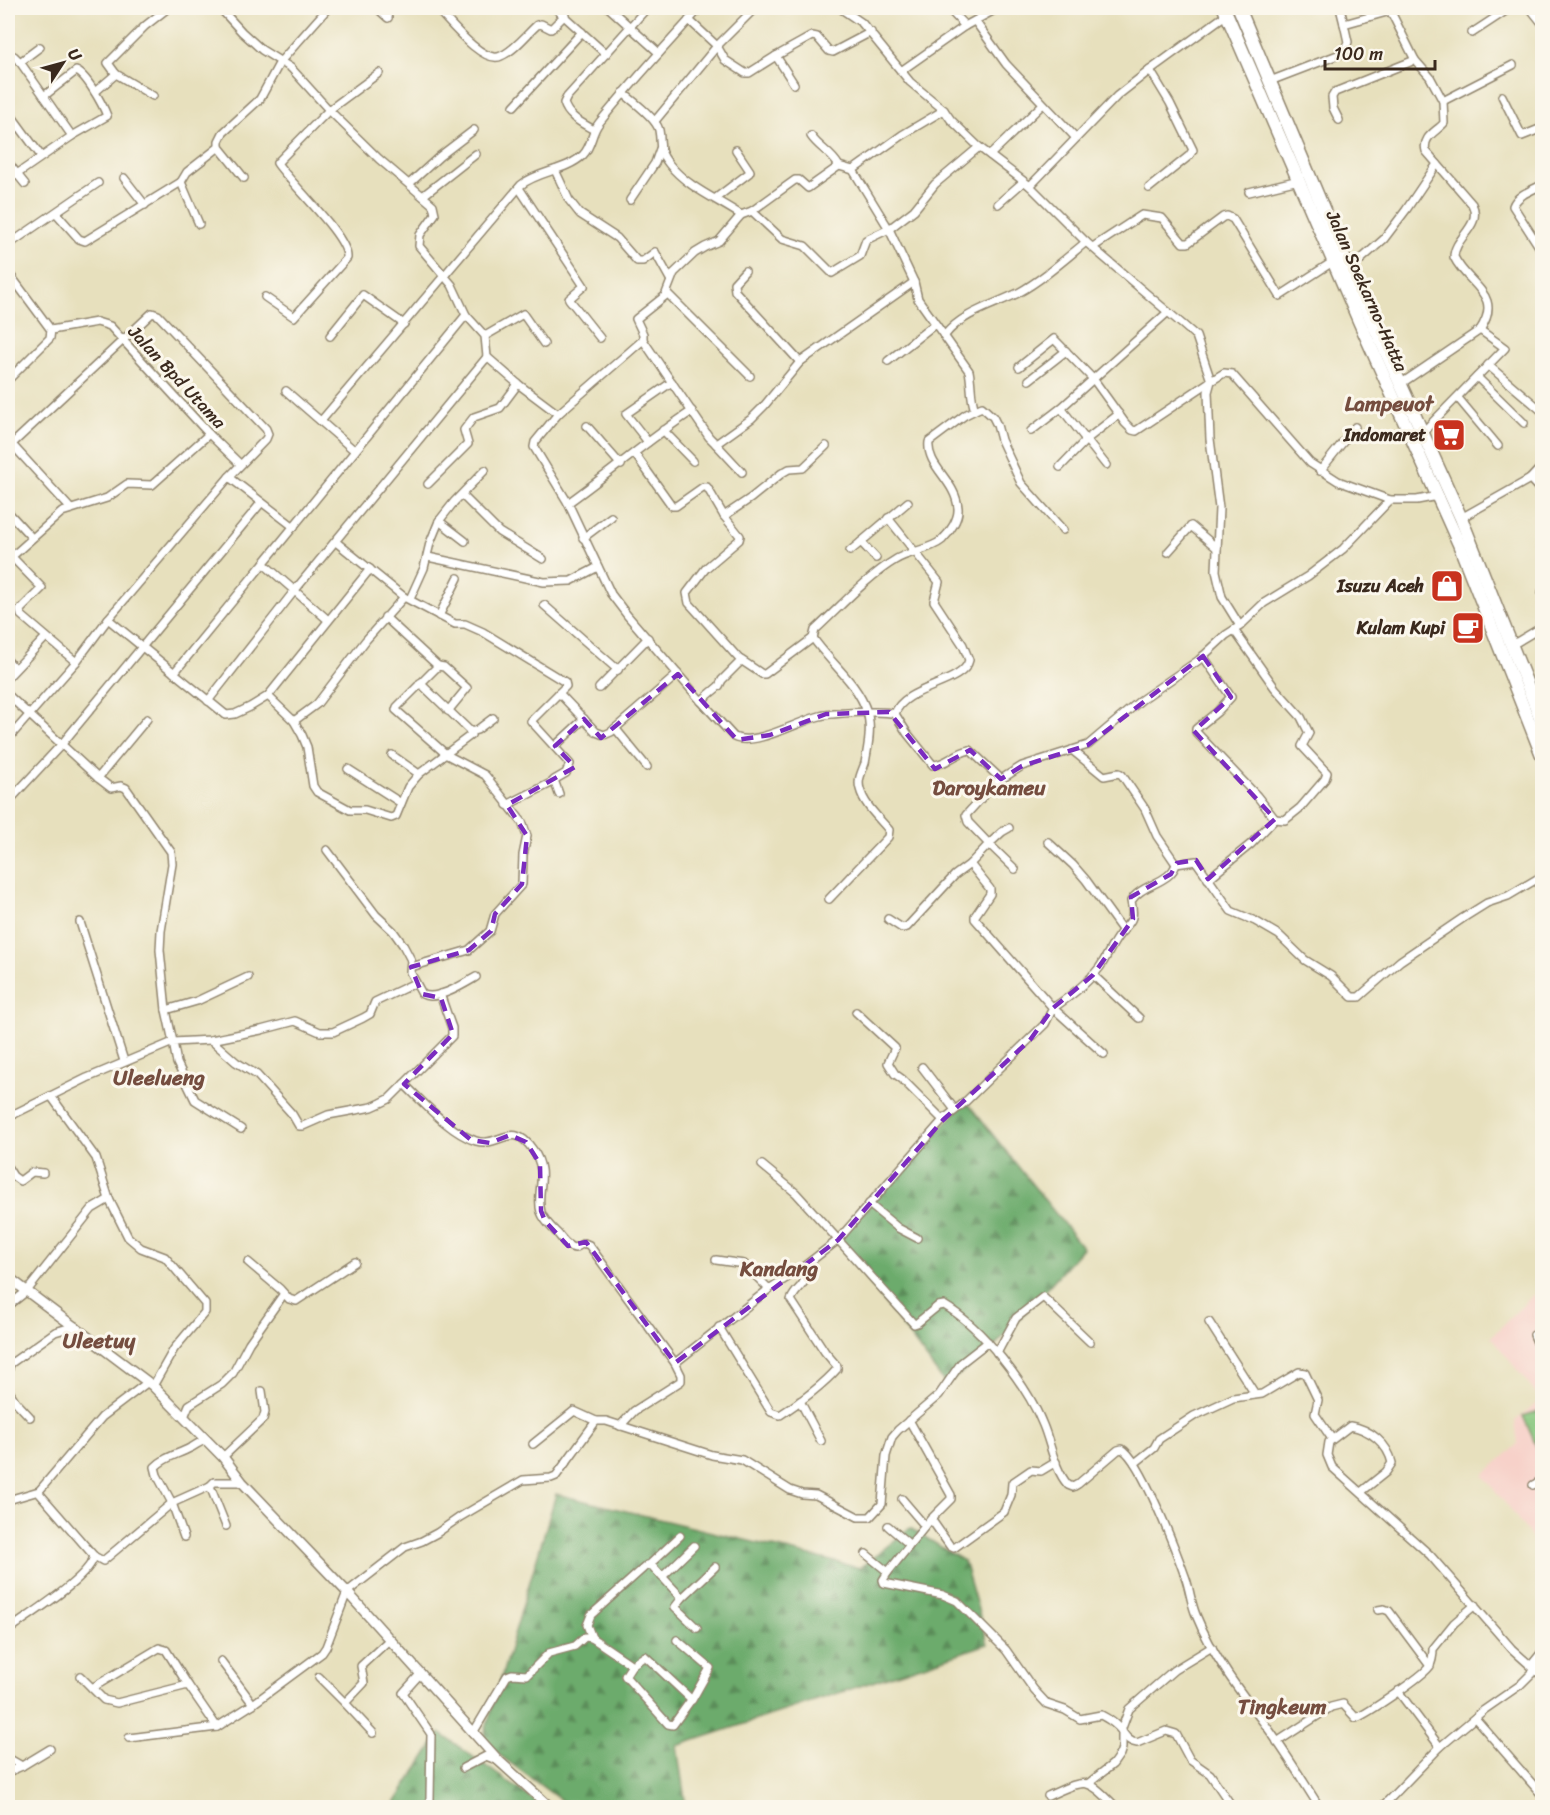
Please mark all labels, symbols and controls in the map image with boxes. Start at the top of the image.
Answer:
north arrow [33,33,93,93]
scale bar [1325,33,1434,71]
text: 100 m [1334,38,1383,70]
text: U [60,42,90,68]
street label: Jalan Soekarno-Hatta [1317,204,1417,378]
street label: Jalan Bpd Utama [119,317,235,437]
district label: Lampeuot [1345,385,1435,423]
supermarket icon: Indomaret [1431,417,1467,453]
place label: Indomaret [1343,419,1426,451]
shop icon: Isuzu Aceh [1429,568,1465,604]
place label: Isuzu Aceh [1336,570,1425,602]
cafe icon: Kulam Kupi [1450,610,1486,646]
place label: Kulam Kupi [1356,612,1446,644]
district label: Daroykameu [932,769,1046,807]
district label: Uleelueng [113,1059,205,1097]
district label: Kandang [739,1250,819,1288]
district label: Uleetuy [63,1322,137,1360]
district label: Tingkeum [1238,1688,1327,1726]

